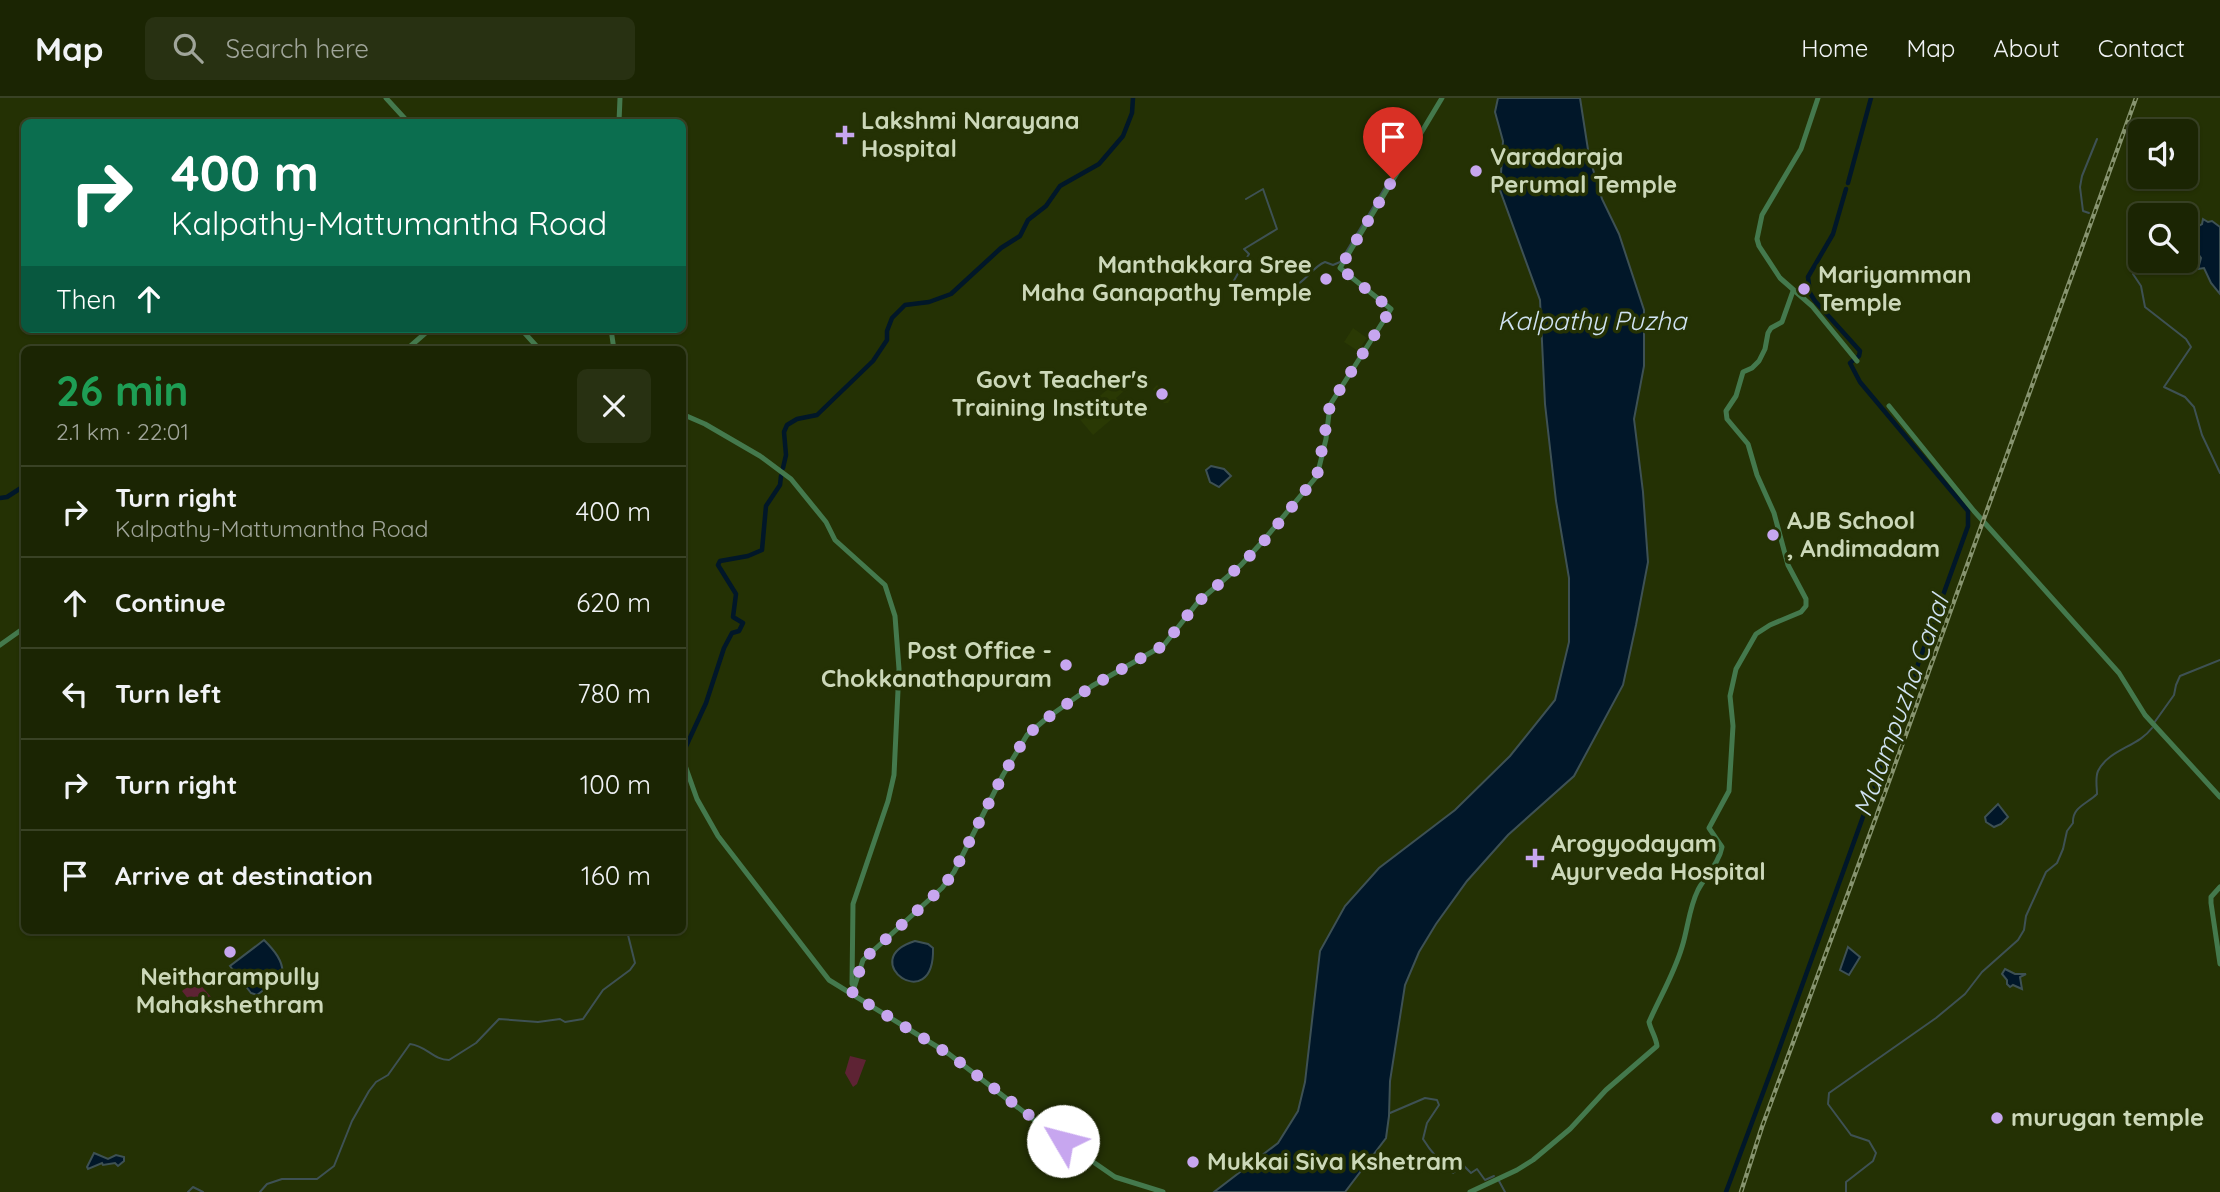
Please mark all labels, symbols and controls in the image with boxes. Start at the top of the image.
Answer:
search box [145,17,635,80]
text: Map [35,28,103,69]
icon: search [169,29,207,67]
text: Search here [225,32,369,65]
text: Home [1801,33,1868,63]
text: Map [1906,33,1955,63]
text: About [1993,33,2060,63]
text: Contact [2098,33,2185,63]
place label: Lakshmi Narayana Hospital [861,105,1080,163]
pin [1363,107,1423,179]
icon: arrive [1374,118,1412,156]
map controls [2128,119,2198,273]
button: sound [2128,119,2198,189]
marker: Lakshmi Narayana Hospital [835,125,855,145]
place label: Varadaraja Perumal Temple [1490,141,1677,199]
text: 400 m [171,142,319,203]
icon: right [56,147,147,238]
marker: Varadaraja Perumal Temple [1468,163,1484,179]
text: Kalpathy-Mattumantha Road [171,203,607,243]
button: search [2128,203,2198,273]
place label: Manthakkara Sree Maha Ganapathy Temple [1021,249,1312,307]
place label: Mariyamman Temple [1818,259,1972,317]
marker: Manthakkara Sree Maha Ganapathy Temple [1318,271,1334,287]
icon: ahead [130,280,168,318]
marker: Mariyamman Temple [1796,281,1812,297]
text: Then [56,283,116,316]
water label: Kalpathy Puzha [1497,304,1688,337]
text: 26 min [56,364,189,417]
place label: Govt Teacher's Training Institute [952,364,1148,422]
button: close [577,369,651,443]
marker: Govt Teacher's Training Institute [1154,386,1170,402]
text: 2.1 km · 22:01 [56,417,189,446]
text: Turn right [115,481,237,514]
icon: right [56,493,94,531]
text: 400 m [576,495,651,528]
place label: AJB School , Andimadam [1787,505,1940,563]
text: Kalpathy-Mattumantha Road [115,514,428,543]
marker: AJB School , Andimadam [1765,527,1781,543]
icon: ahead [56,584,94,622]
text: Continue [115,586,226,619]
text: 620 m [576,586,651,619]
water label: Malampuzha Canal [1845,588,1957,821]
place label: Post Office - Chokkanathapuram [821,635,1052,693]
marker: Post Office - Chokkanathapuram [1058,657,1074,673]
icon: left [56,675,94,713]
text: Turn left [115,677,222,710]
text: 780 m [577,677,651,710]
icon: right [56,766,94,804]
text: Turn right [115,768,237,801]
text: 100 m [580,768,651,801]
place label: Arogyodayam Ayurveda Hospital [1551,828,1766,886]
marker: Arogyodayam Ayurveda Hospital [1525,848,1545,868]
icon: arrive [56,857,94,895]
text: Arrive at destination [115,859,373,892]
text: 160 m [581,859,651,892]
marker: Neitharampully Mahakshethram [222,944,238,960]
place label: Neitharampully Mahakshethram [136,961,324,1019]
place label: murugan temple [2011,1102,2204,1132]
position arrow [1026,1104,1100,1178]
marker: murugan temple [1989,1110,2005,1126]
place label: Mukkai Siva Kshetram [1207,1146,1463,1176]
marker: Mukkai Siva Kshetram [1185,1154,1201,1170]

